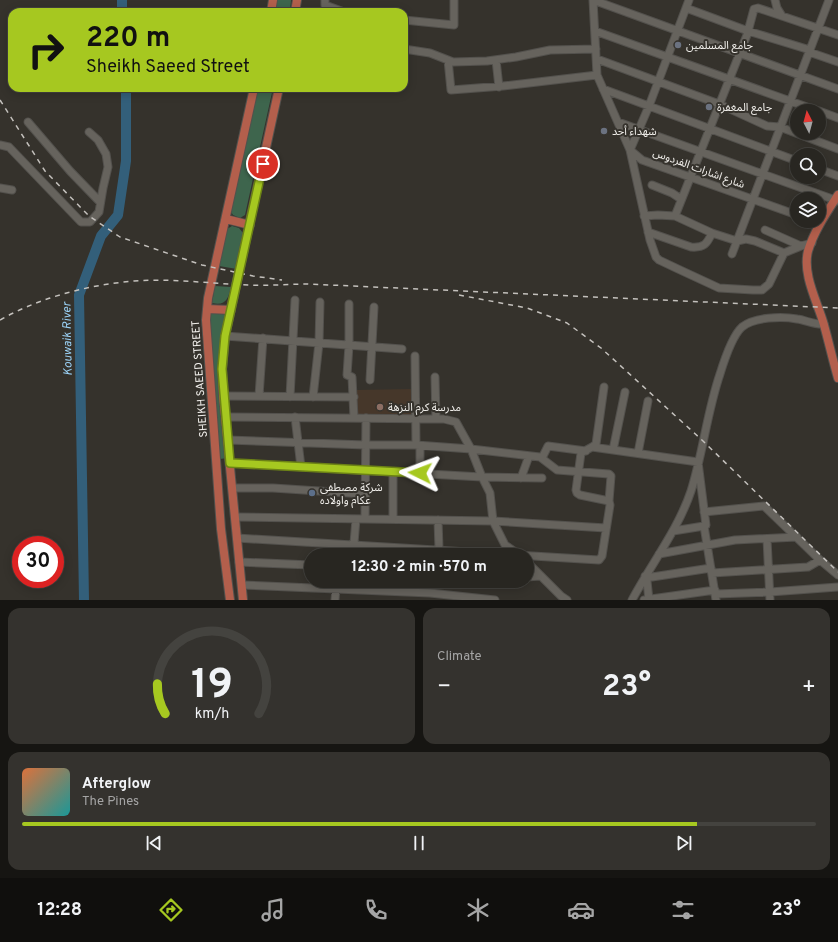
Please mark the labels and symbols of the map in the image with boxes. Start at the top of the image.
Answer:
place label: جامع المسلمين [686,39,753,53]
marker: جامع المسلمين [673,40,683,50]
place label: جامع المغفرة [717,101,773,115]
marker: جامع المغفرة [704,102,714,112]
north arrow [790,104,826,140]
place label: شهداء أحد [612,125,657,139]
marker: شهداء أحد [599,126,609,136]
street label: شارع اشارات الفردوس [651,146,747,192]
pin [246,147,280,181]
water label: Kouwaik River [59,301,77,376]
street label: SHEIKH SAEED STREET [189,320,211,438]
place label: مدرسة كرم النزهة [388,401,461,415]
marker: مدرسة كرم النزهة [375,402,385,412]
position arrow [399,452,441,494]
place label: شركة مصطفى عكام واولاده [320,481,383,508]
marker: شركة مصطفى عكام واولاده [307,488,317,498]
speed limit sign: 30 [12,536,64,588]

